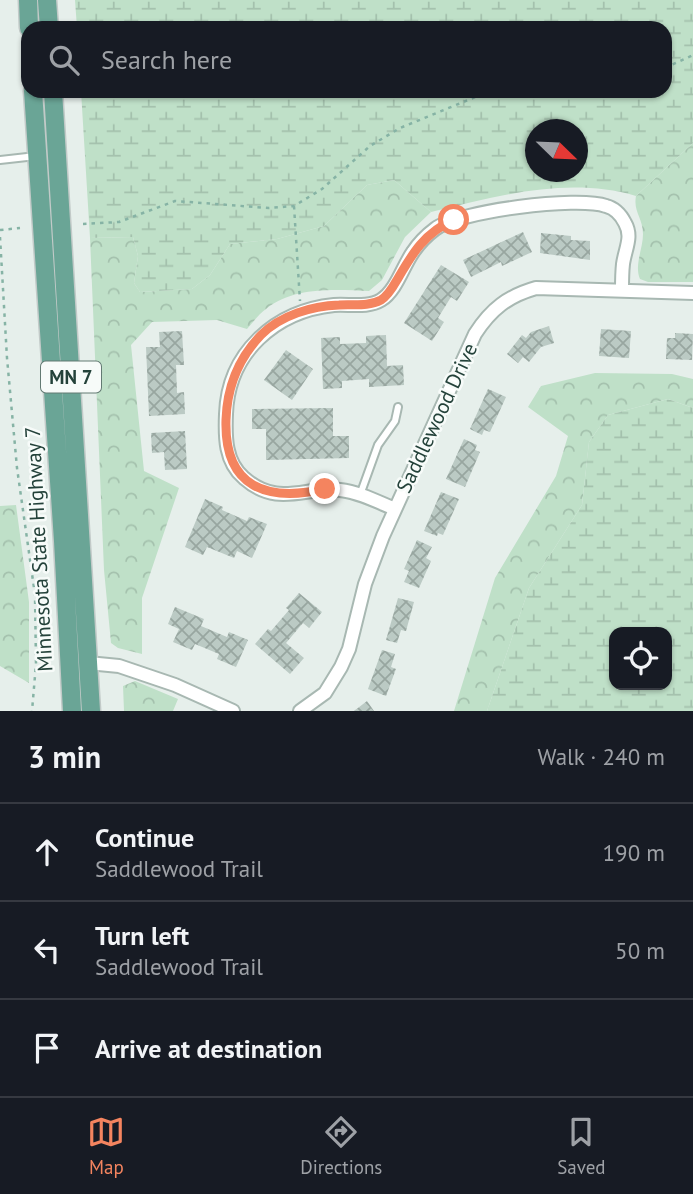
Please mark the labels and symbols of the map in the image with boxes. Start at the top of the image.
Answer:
north arrow [525,119,588,182]
route start [438,204,469,235]
street label: Saddlewood Drive [390,338,483,497]
road number: MN 7 [41,362,101,392]
street label: Minnesota State Highway 7 [19,426,58,672]
route end [309,473,340,504]

